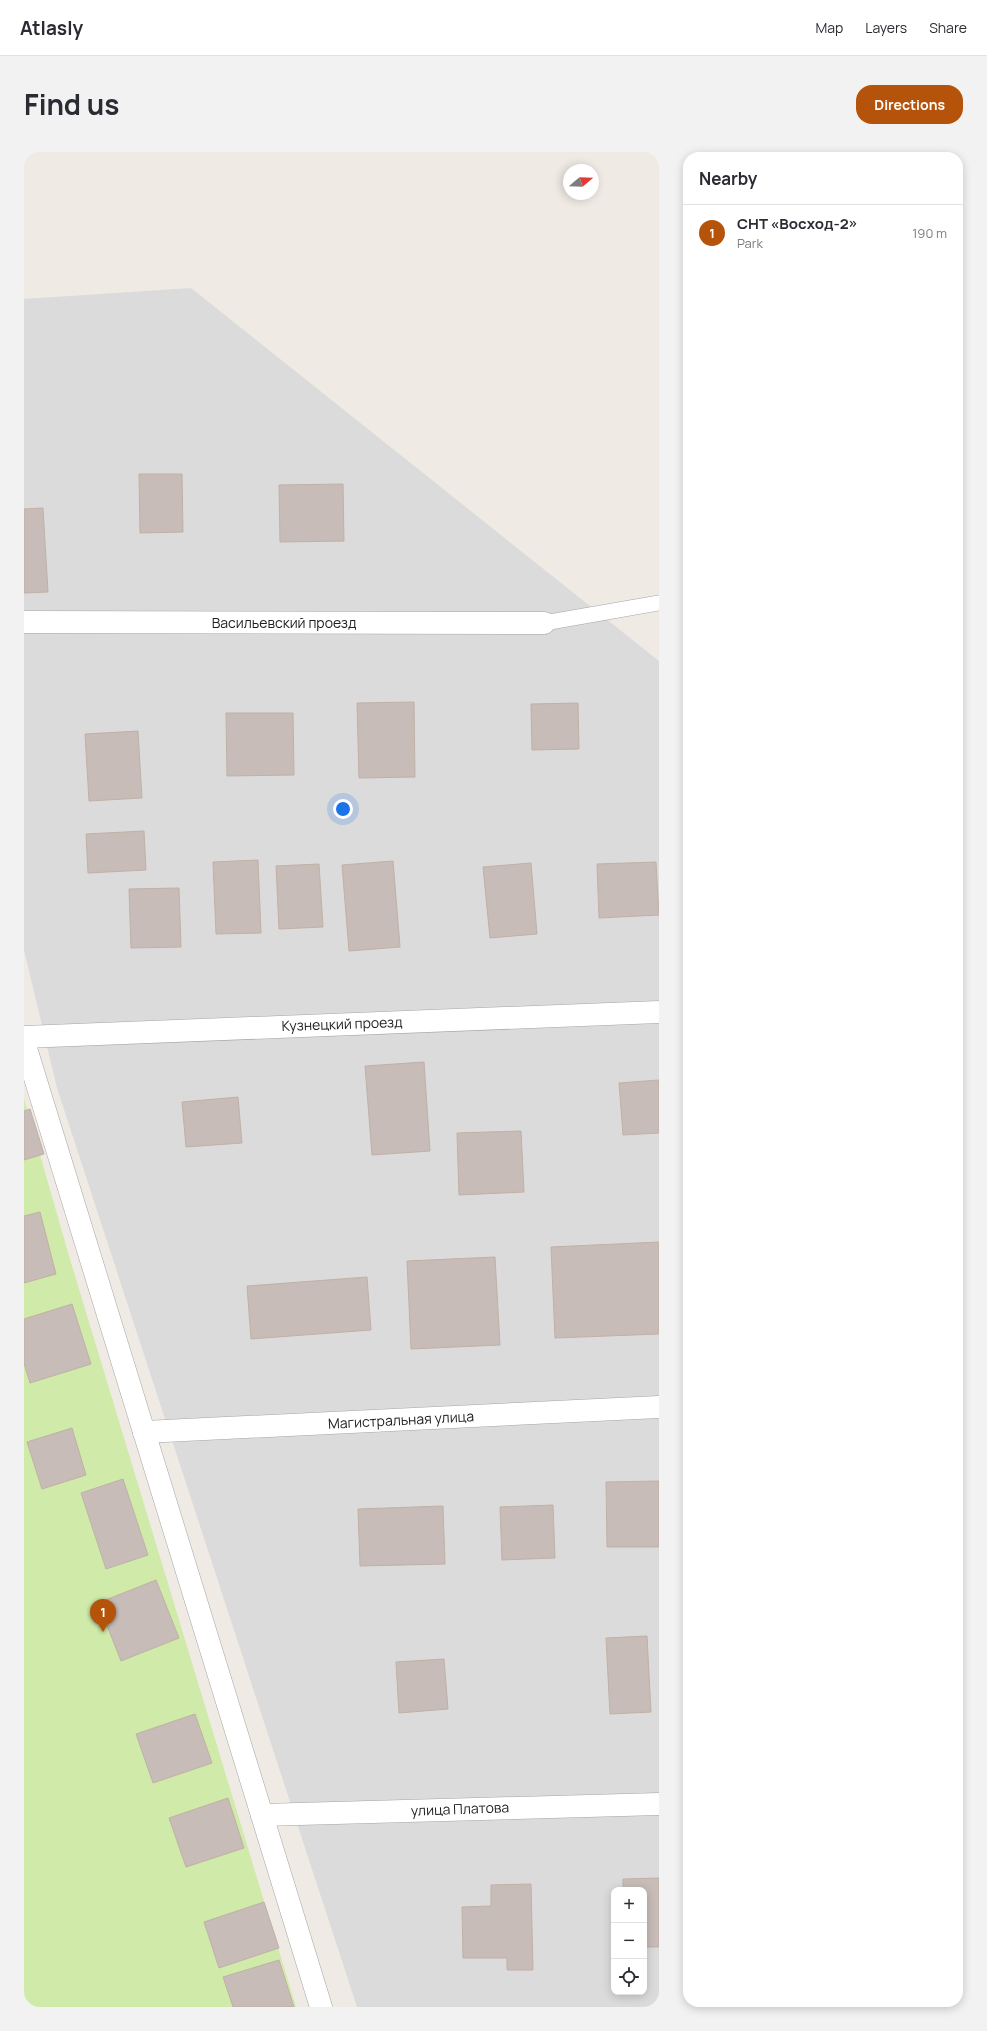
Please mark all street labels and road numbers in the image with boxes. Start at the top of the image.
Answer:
street label: Васильевский проезд [212,613,356,632]
street label: Кузнецкий проезд [281,1012,403,1035]
street label: Магистральная улица [327,1406,474,1433]
street label: улица Платова [410,1797,509,1820]

